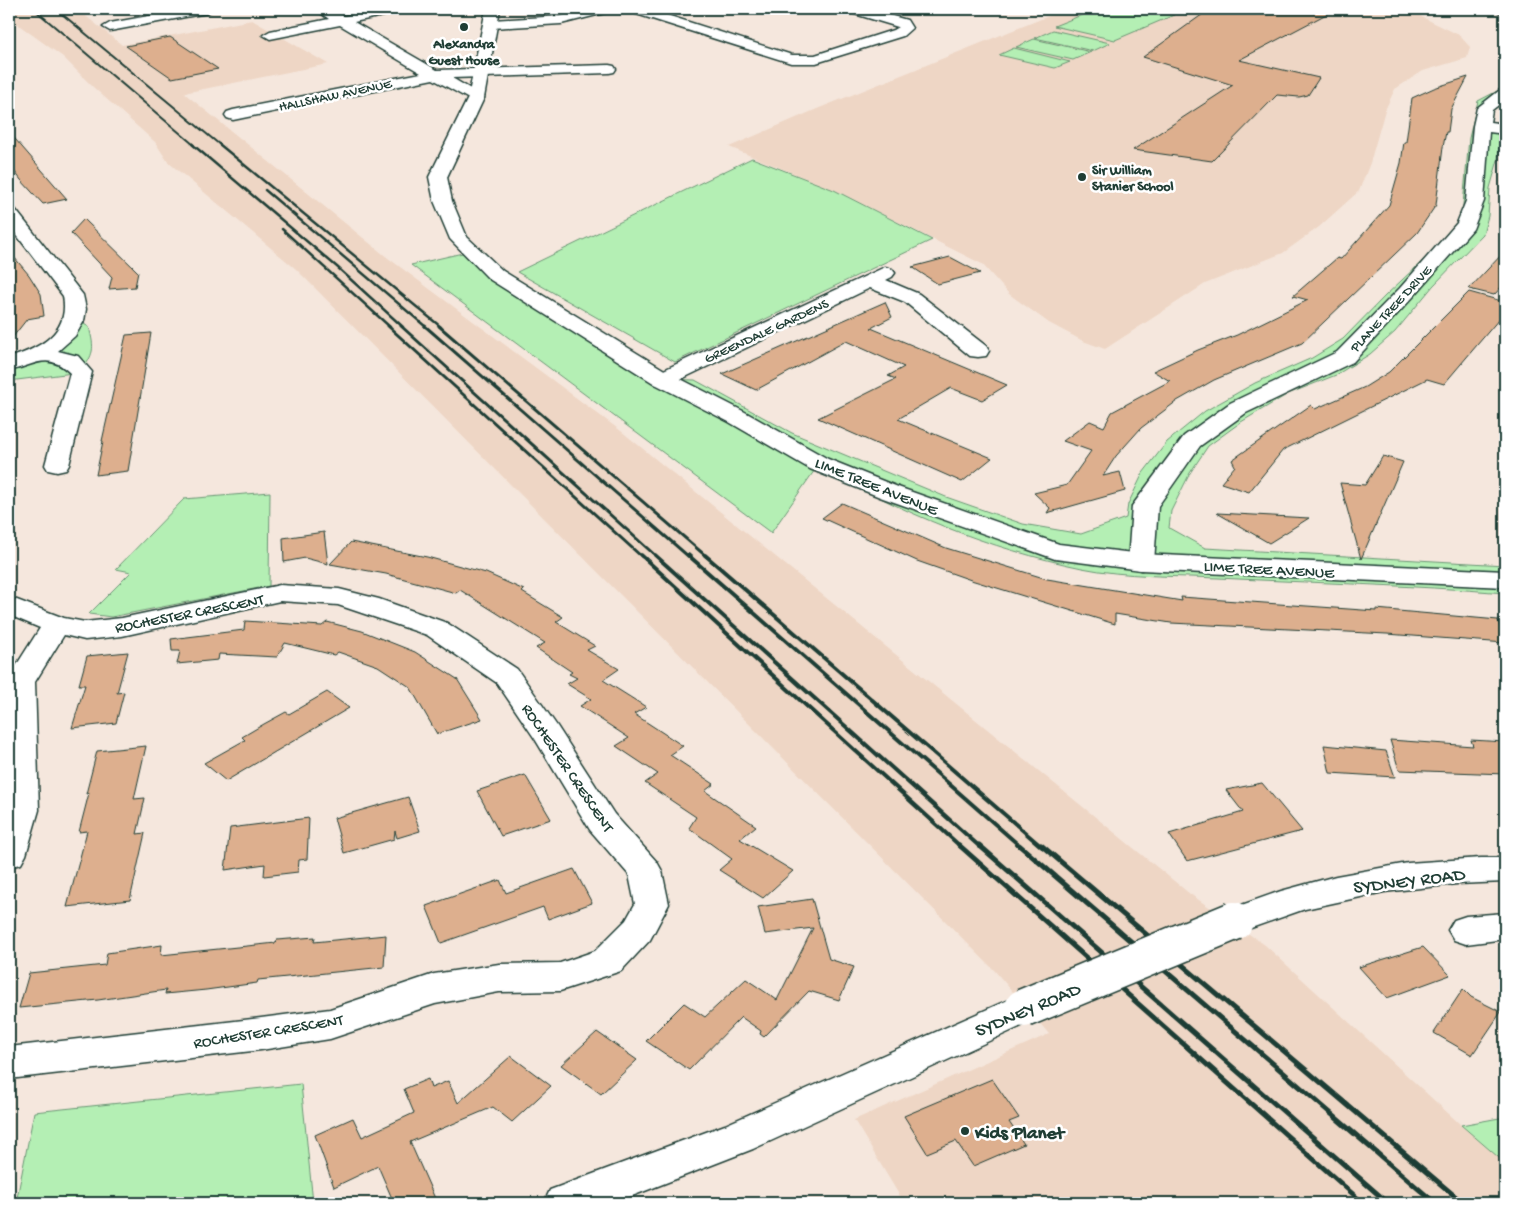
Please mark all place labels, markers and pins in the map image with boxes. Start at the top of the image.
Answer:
marker: Alexandra Guest House [458,21,470,33]
place label: Alexandra Guest House [428,37,500,70]
place label: Sir William Stanier School [1092,163,1174,196]
marker: Sir William Stanier School [1076,171,1088,183]
place label: Kids Planet [974,1123,1066,1146]
marker: Kids Planet [959,1125,971,1137]

